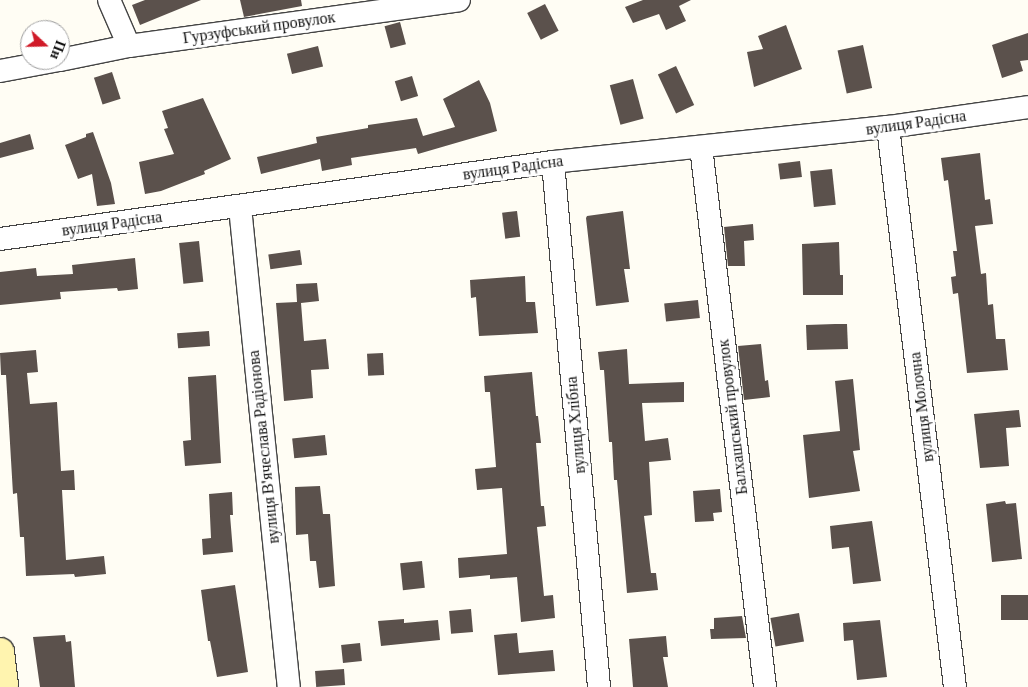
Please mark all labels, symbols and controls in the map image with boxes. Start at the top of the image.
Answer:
street label: Гурзуфський провулок [182,8,336,48]
north arrow [20,20,70,70]
text: Пн [47,38,69,62]
street label: вулиця Радісна [865,106,967,140]
street label: вулиця Радісна [462,151,564,185]
street label: вулиця Радісна [61,207,163,241]
street label: Балхашський провулок [714,338,752,496]
street label: вулиця В'ячеслава Радіонова [244,349,284,545]
street label: вулиця Молочна [906,351,938,463]
street label: вулиця Хлібна [562,376,590,474]

